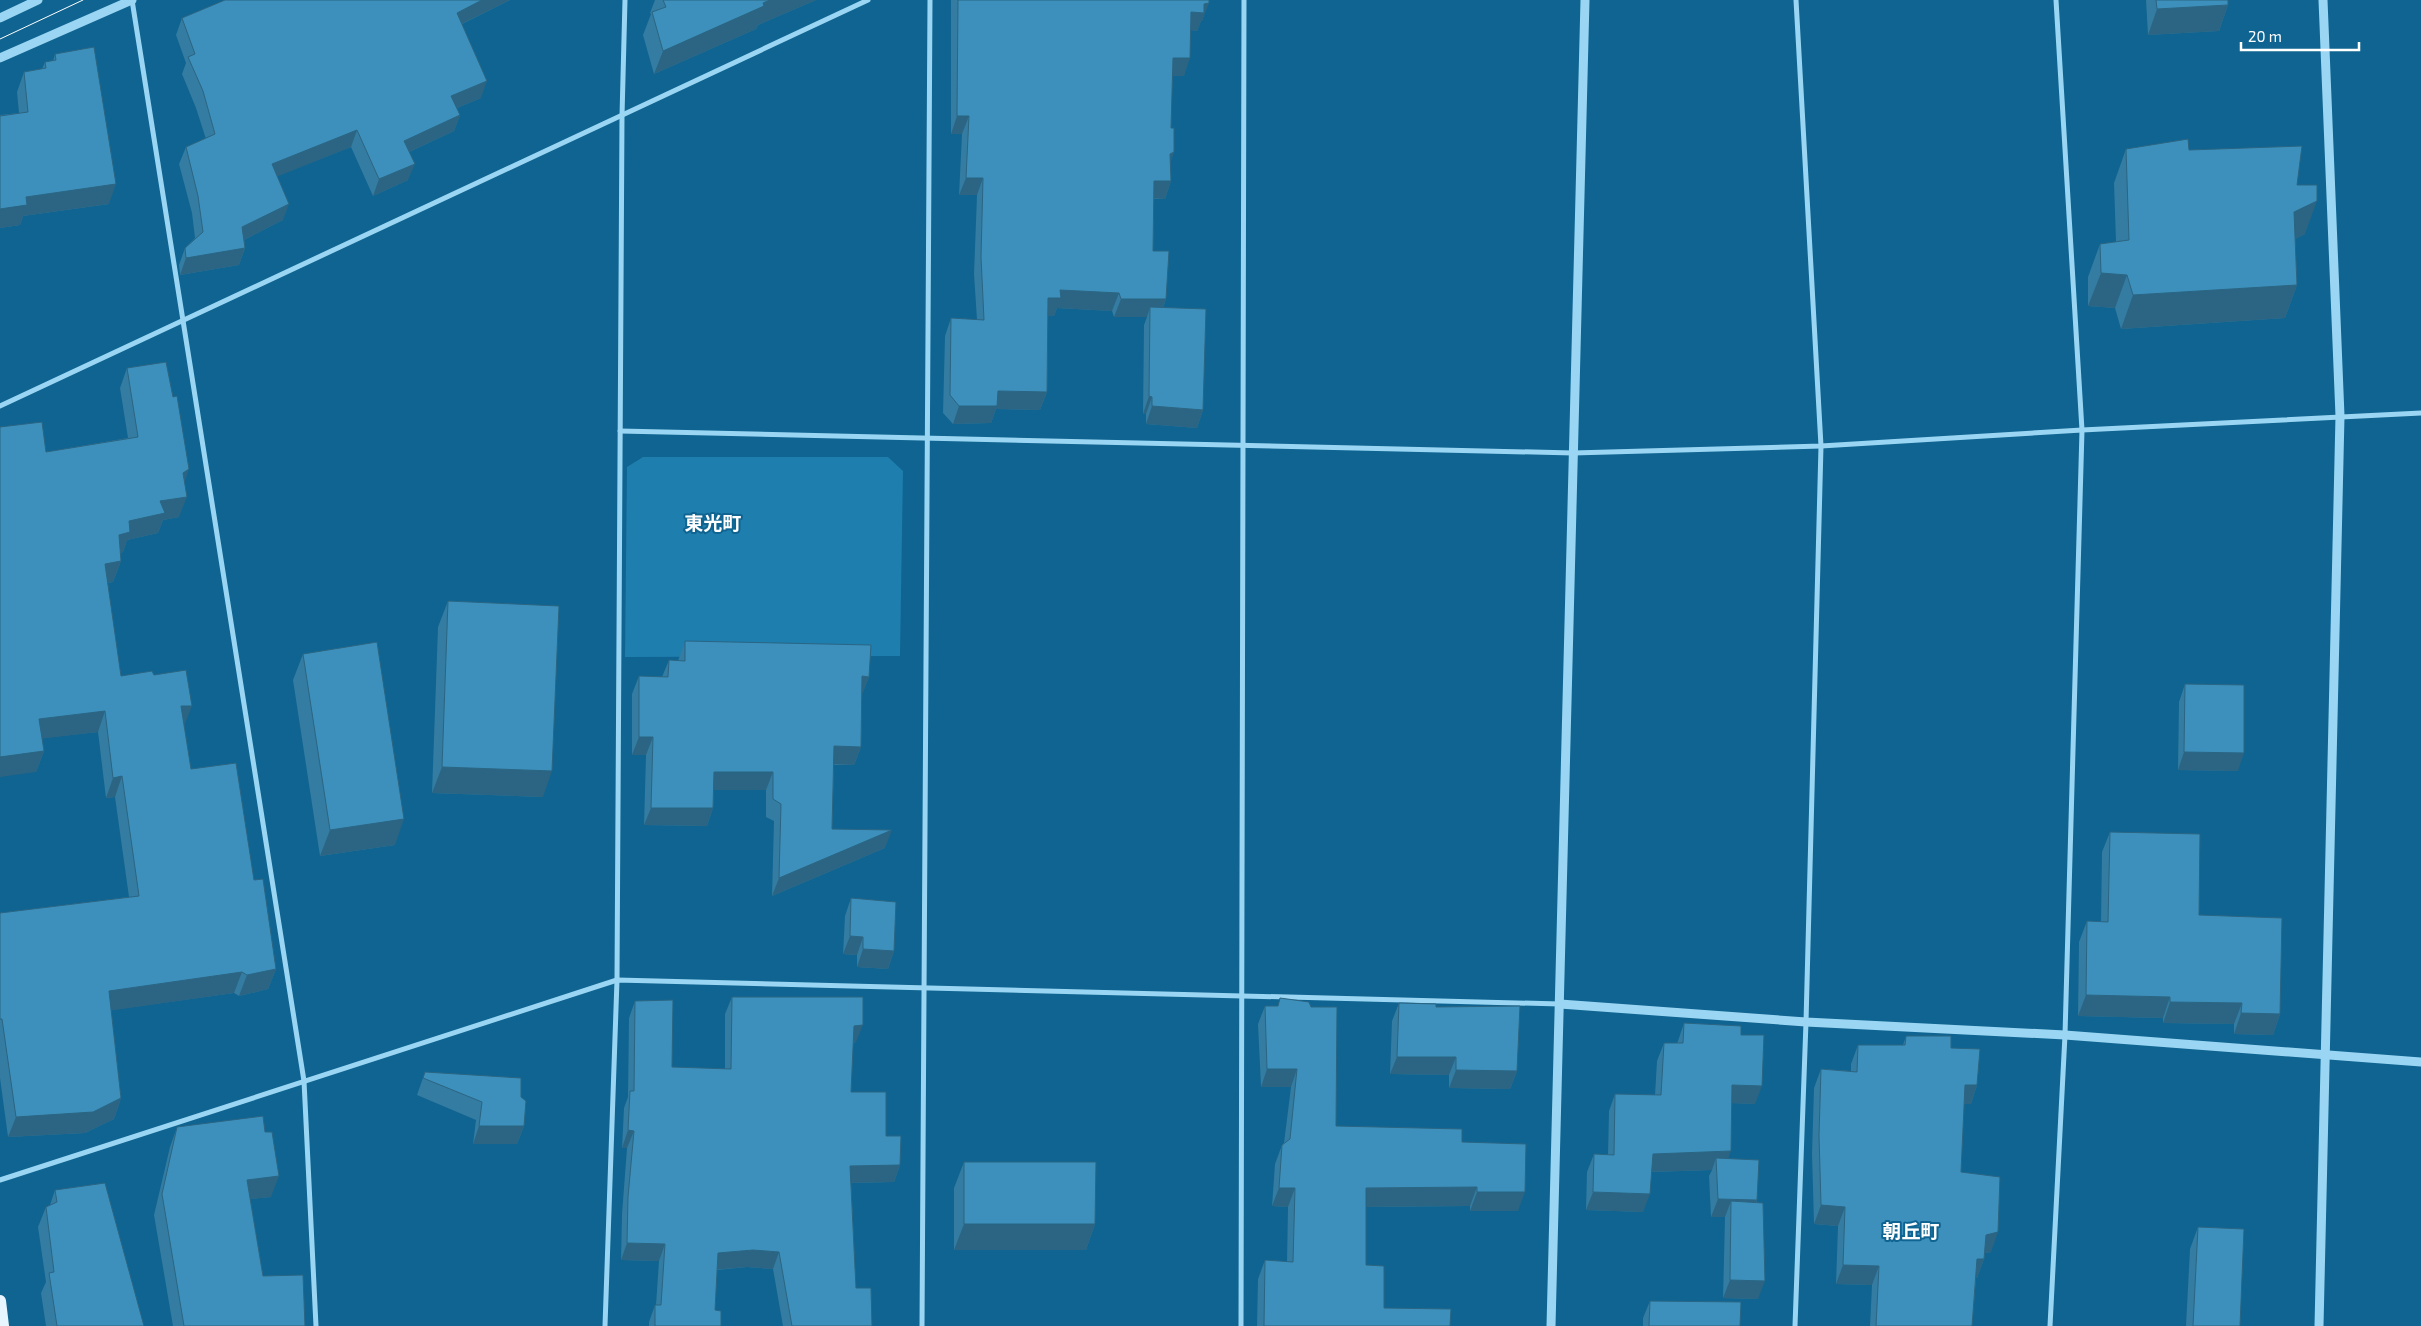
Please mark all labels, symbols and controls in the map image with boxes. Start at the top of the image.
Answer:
scale bar [2241,20,2358,52]
text: 20 m [2248,27,2282,45]
district label: 東光町 [684,511,742,534]
district label: 朝丘町 [1882,1219,1940,1242]

